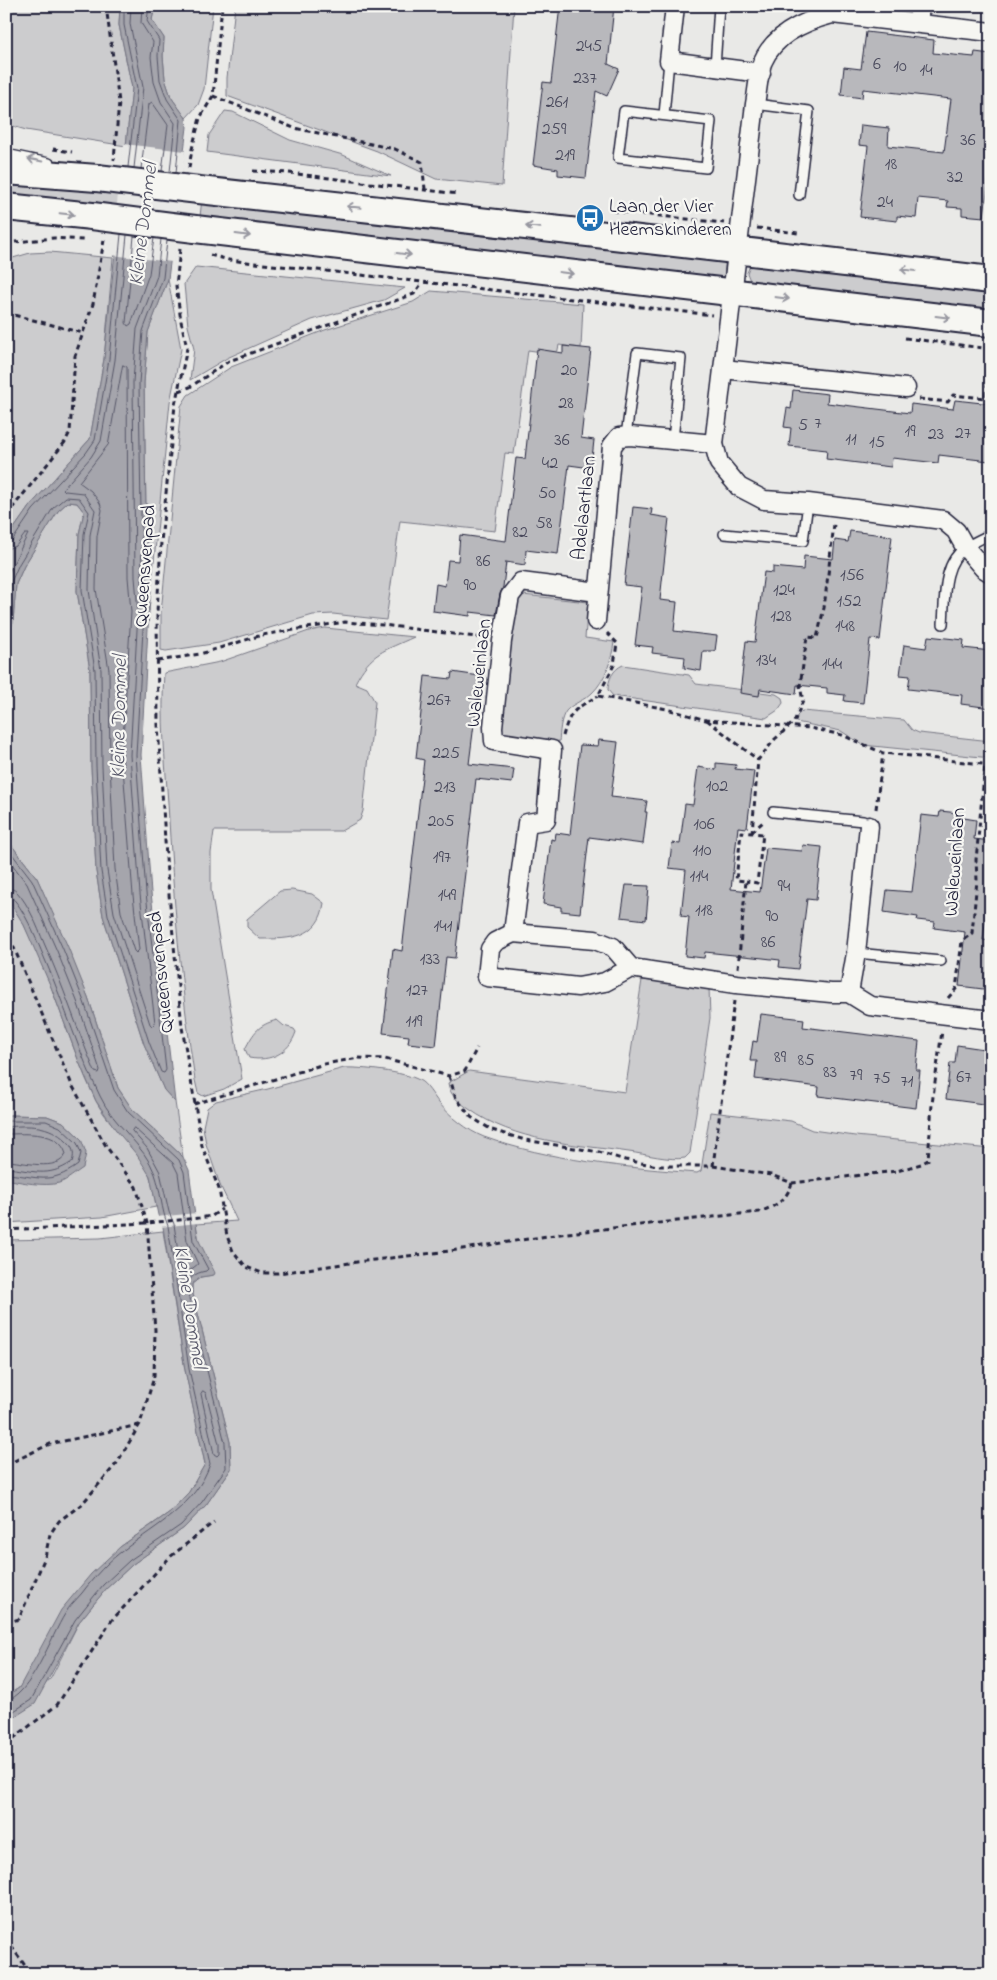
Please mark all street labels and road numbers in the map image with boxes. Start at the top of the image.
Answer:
street label: Adelaartlaan [565,454,605,562]
street label: Queensvenpad [127,504,165,628]
street label: Waleweinlaan [460,617,500,729]
street label: Waleweinlaan [938,806,974,917]
street label: Queensvenpad [141,910,183,1034]

